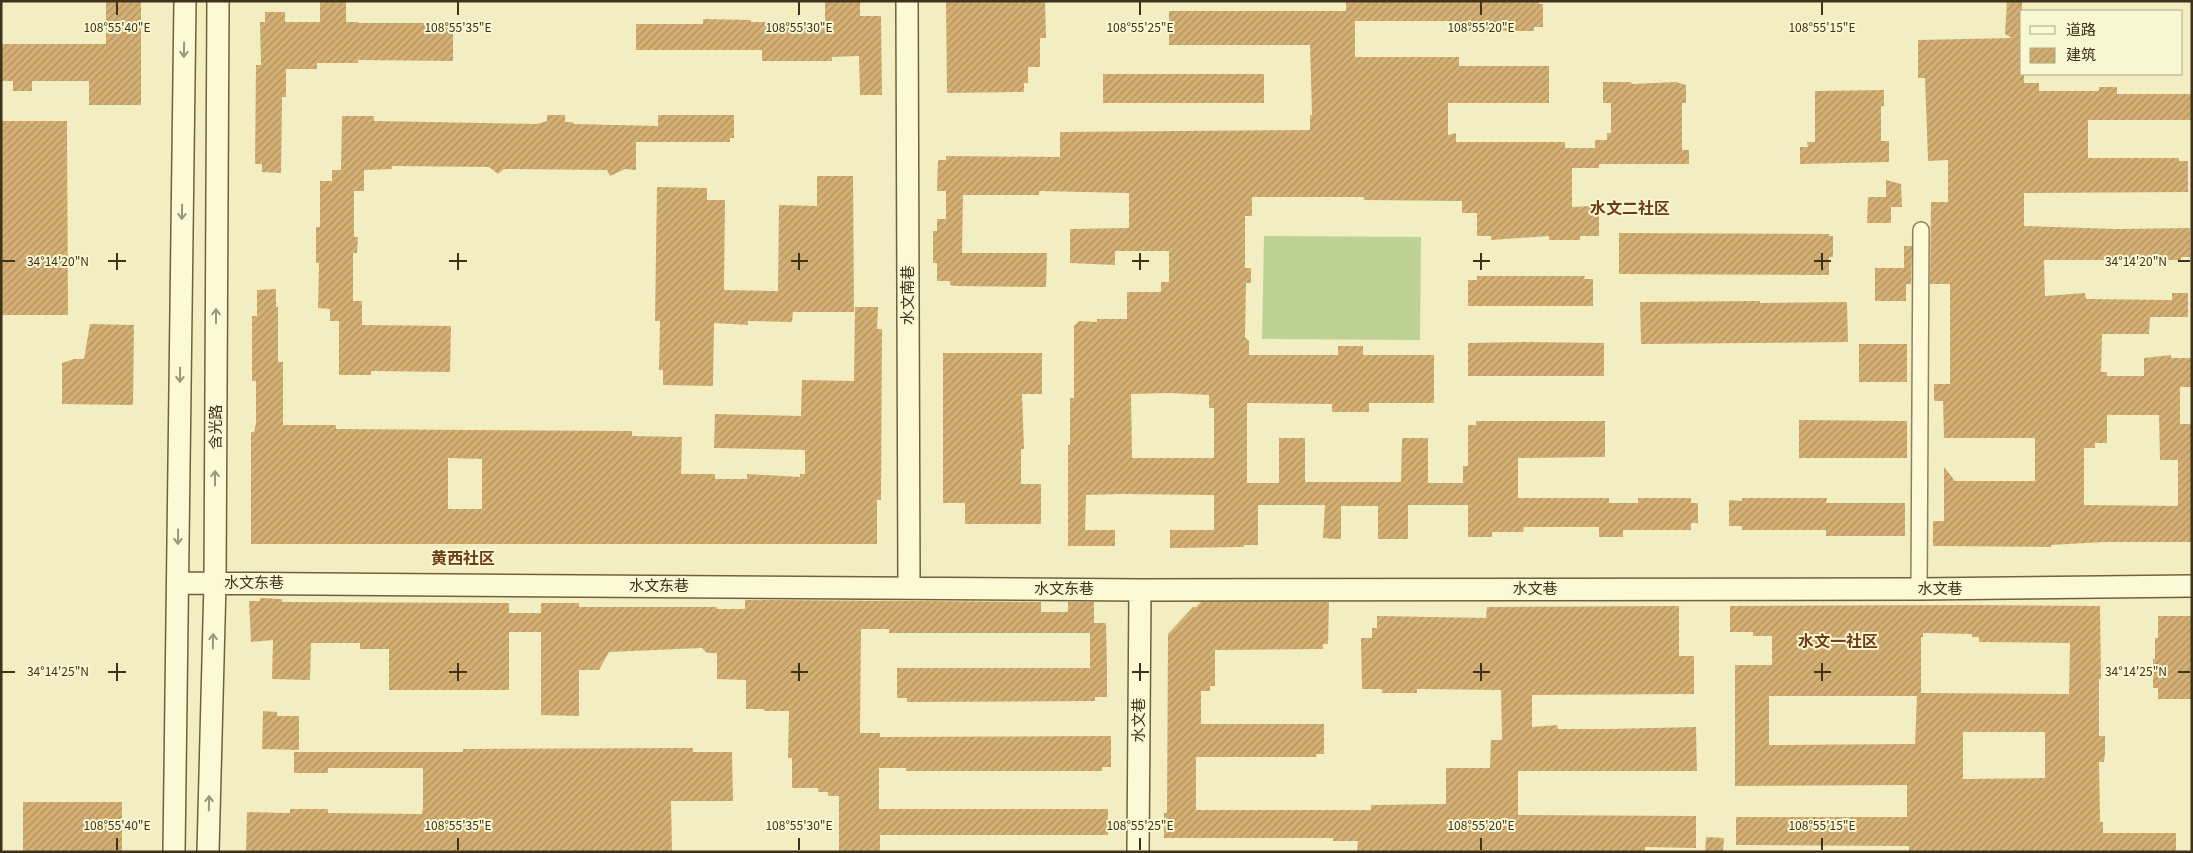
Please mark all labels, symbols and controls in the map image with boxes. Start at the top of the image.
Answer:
legend [2020,10,2183,75]
text: 108°55'40"E [83,18,151,35]
text: 108°55'35"E [424,18,492,35]
text: 108°55'30"E [765,18,833,35]
text: 108°55'25"E [1106,18,1174,35]
text: 108°55'20"E [1447,18,1515,35]
text: 108°55'15"E [1788,18,1856,35]
text: 道路 [2066,18,2096,39]
one-way arrow [179,42,189,58]
text: 建筑 [2066,43,2096,64]
district label: 水文二社区 [1590,195,1670,219]
one-way arrow [177,204,187,220]
text: 34°14'20"N [27,252,89,269]
text: 34°14'20"N [2105,252,2167,269]
street label: 水文南巷 [896,265,917,325]
one-way arrow [211,308,221,324]
one-way arrow [175,366,185,383]
street label: 含光路 [204,404,225,450]
one-way arrow [210,470,220,486]
one-way arrow [173,529,183,545]
district label: 黄西社区 [431,545,495,569]
street label: 水文东巷 [224,571,284,592]
street label: 水文东巷 [629,574,689,595]
street label: 水文东巷 [1034,577,1094,598]
street label: 水文巷 [1512,577,1558,598]
street label: 水文巷 [1917,577,1963,598]
district label: 水文一社区 [1798,628,1878,652]
one-way arrow [208,633,218,649]
text: 34°14'25"N [27,662,89,679]
text: 34°14'25"N [2105,662,2167,679]
street label: 水文巷 [1127,697,1148,743]
one-way arrow [205,795,214,811]
text: 108°55'40"E [83,816,151,833]
text: 108°55'35"E [424,816,492,833]
text: 108°55'30"E [765,816,833,833]
text: 108°55'25"E [1106,816,1174,833]
text: 108°55'20"E [1447,816,1515,833]
text: 108°55'15"E [1788,816,1856,833]

